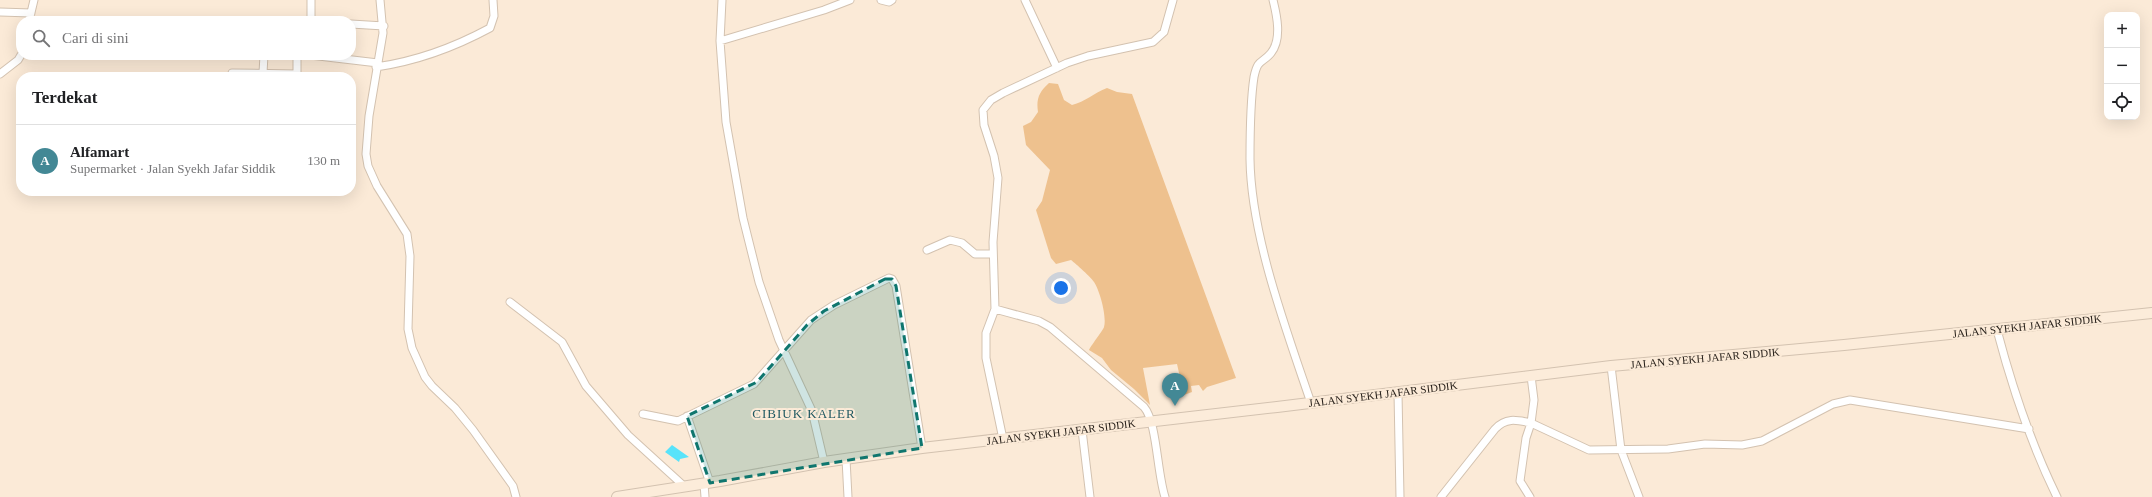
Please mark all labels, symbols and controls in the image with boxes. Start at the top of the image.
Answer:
map controls [2104,12,2140,120]
button: + [2104,12,2140,48]
search box [16,16,356,60]
icon: search [30,27,52,49]
text: Cari di sini [62,30,129,46]
button: − [2104,48,2140,84]
button: locate [2104,84,2140,120]
text: Terdekat [32,88,98,107]
text: Alfamart [70,144,129,160]
text: A [40,153,50,168]
text: 130 m [307,153,340,168]
text: Supermarket · Jalan Syekh Jafar Siddik [70,161,275,176]
your location [1051,278,1071,298]
street label: JALAN SYEKH JAFAR SIDDIK [1952,312,2102,340]
street label: JALAN SYEKH JAFAR SIDDIK [1630,345,1780,371]
pin: A [1162,373,1188,406]
street label: JALAN SYEKH JAFAR SIDDIK [1308,379,1458,409]
district label: CIBIUK KALER [752,406,856,421]
street label: JALAN SYEKH JAFAR SIDDIK [986,417,1136,447]

